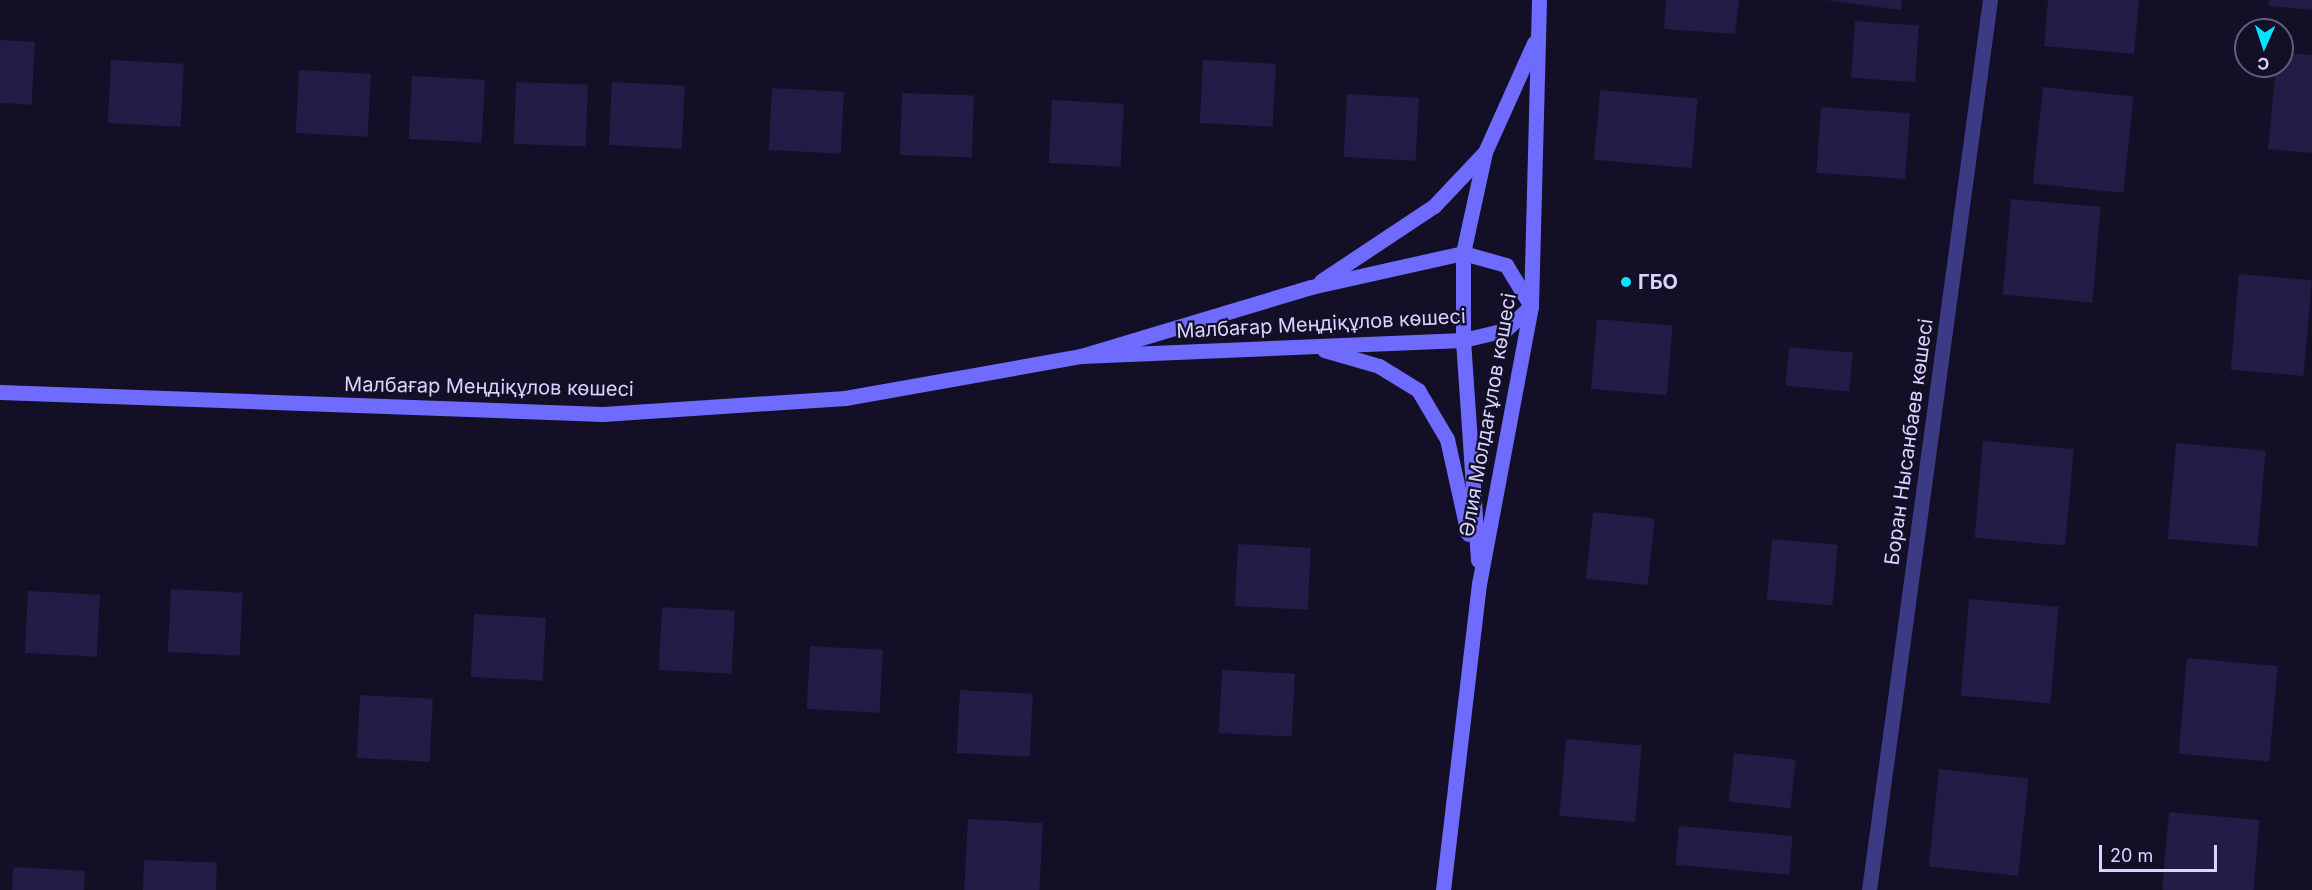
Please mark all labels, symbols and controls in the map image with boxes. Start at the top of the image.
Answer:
north arrow [2234,18,2294,78]
text: С [2257,54,2270,74]
place label: ГБО [1638,270,1678,294]
marker: ГБО [1619,275,1633,289]
street label: Әлия Молдағұлов көшесі [1455,291,1521,539]
street label: Малбағар Меңдіқұлов көшесі [1176,304,1466,344]
street label: Боран Нысанбаев көшесі [1880,317,1938,567]
street label: Малбағар Меңдіқұлов көшесі [344,372,634,402]
scale bar [2102,833,2220,871]
text: 20 m [2110,845,2153,866]

